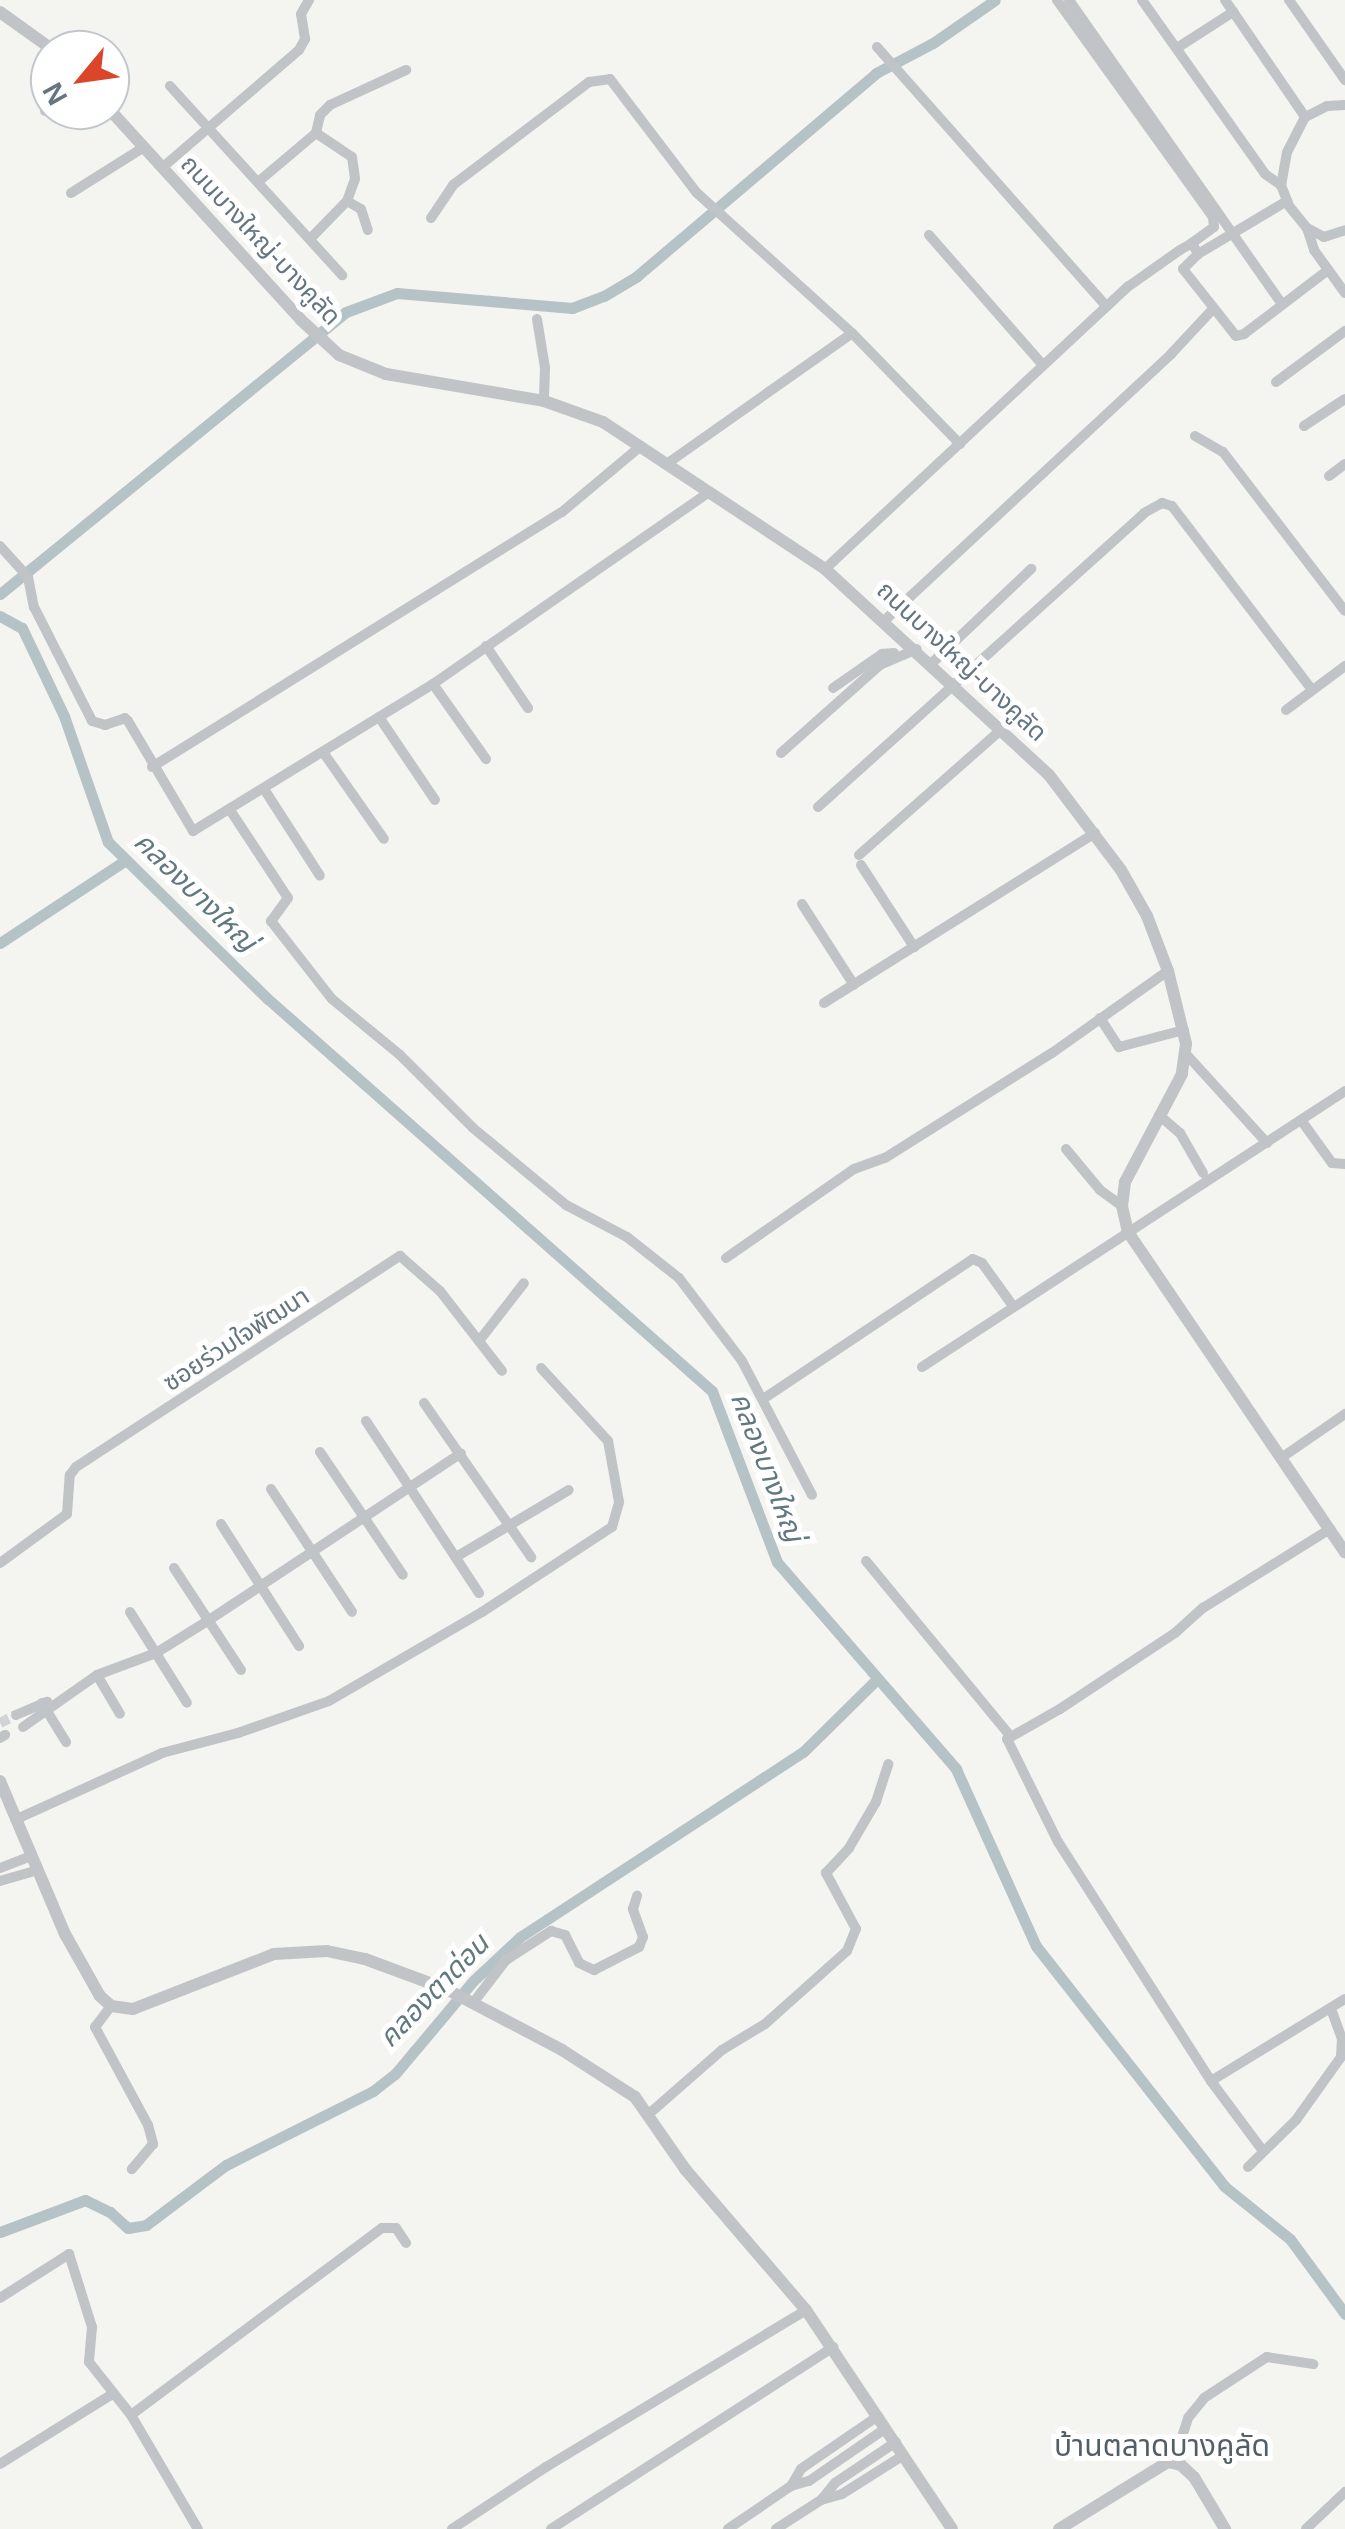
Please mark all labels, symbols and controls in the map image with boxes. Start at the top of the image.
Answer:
north arrow [30,30,130,130]
text: N [37,77,74,110]
street label: ถนนบางใหญ่-บางคูลัด [175,149,347,331]
street label: ถนนบางใหญ่-บางคูลัด [871,575,1053,747]
water label: คลองบางใหญ่ [127,825,263,959]
street label: ซอยร่วมใจพัฒนา [157,1281,315,1397]
water label: คลองบางใหญ่ [723,1387,811,1547]
water label: คลองตาด่อน [372,1928,496,2054]
district label: บ้านตลาดบางคูลัด [1054,2428,1270,2464]

